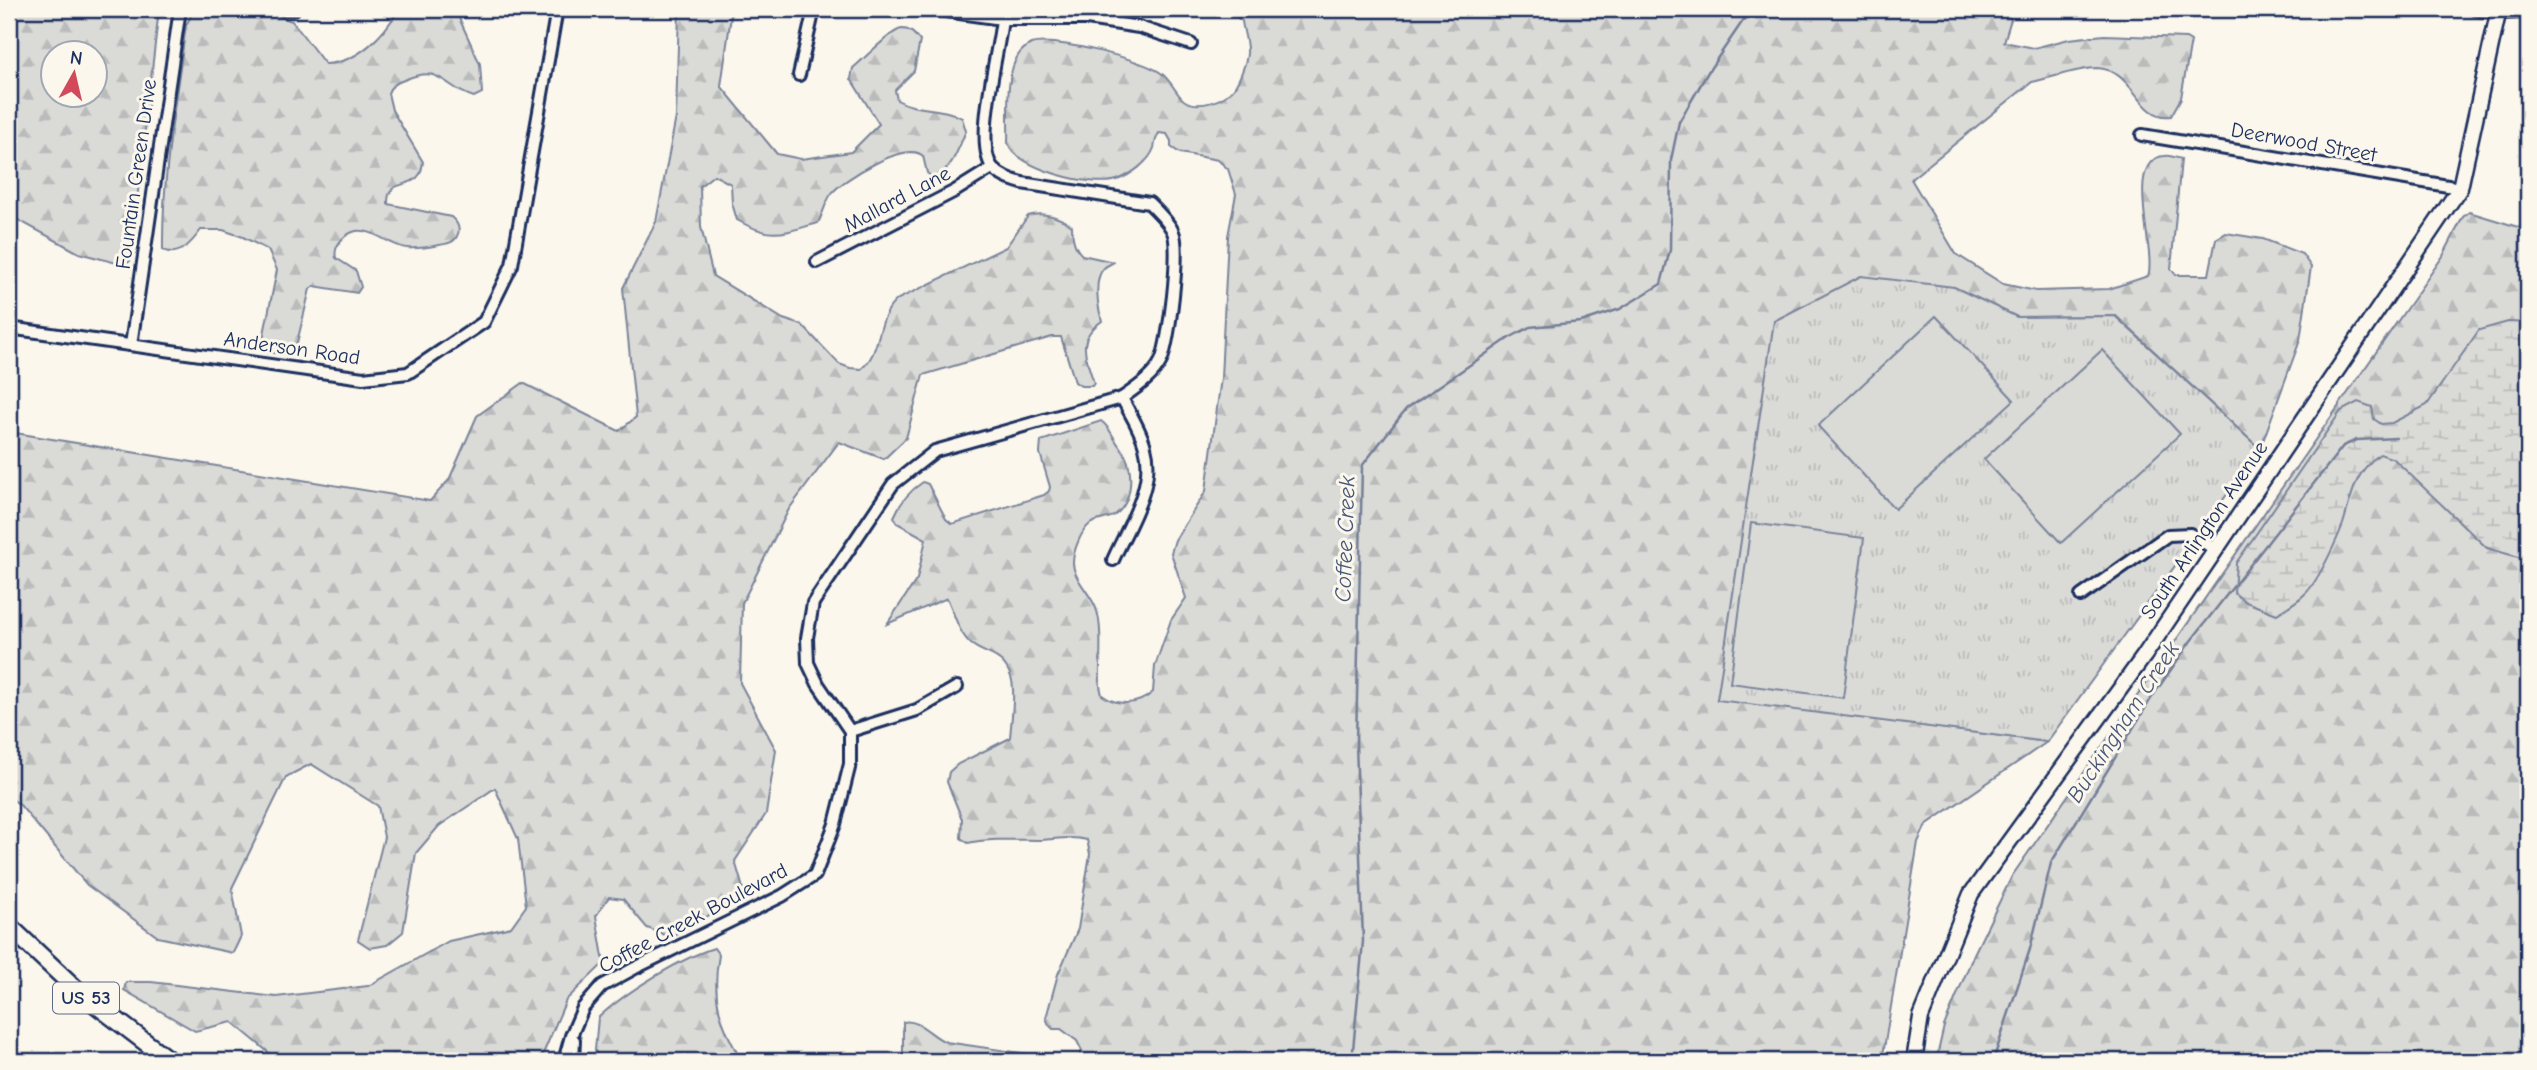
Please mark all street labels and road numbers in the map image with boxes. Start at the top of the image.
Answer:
street label: Fountain Green Drive [111,77,161,271]
street label: Deerwood Street [2229,117,2380,167]
street label: Mallard Lane [840,161,954,237]
street label: Anderson Road [222,327,362,369]
street label: South Arlington Avenue [2135,436,2273,624]
street label: Coffee Creek Boulevard [594,858,792,978]
road number: US 53 [53,982,119,1014]

